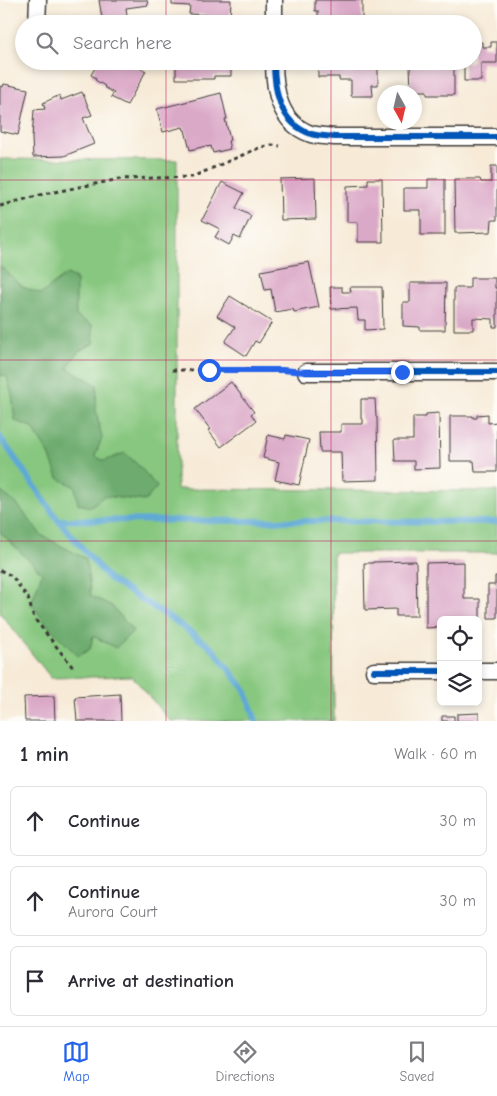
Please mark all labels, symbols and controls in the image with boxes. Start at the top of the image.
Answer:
search box [15,15,482,70]
icon: search [33,29,61,57]
text: Search here [73,32,172,54]
north arrow [377,85,422,130]
route start [198,359,221,382]
route end [391,361,414,384]
map controls [437,616,482,706]
button: locate [437,616,482,661]
button: layers [437,661,482,706]
text: 1 min [20,742,69,766]
text: Walk · 60 m [394,745,477,763]
icon: ahead [21,807,49,835]
text: Continue [68,810,140,832]
text: 30 m [440,812,476,830]
text: Continue [68,881,140,903]
icon: ahead [21,887,49,915]
text: 30 m [440,892,476,910]
text: Aurora Court [68,903,157,921]
icon: arrive [21,967,49,995]
text: Arrive at destination [68,970,234,992]
tab: Map [62,1038,90,1085]
tab: Directions [215,1038,275,1085]
tab: Saved [400,1038,435,1085]

